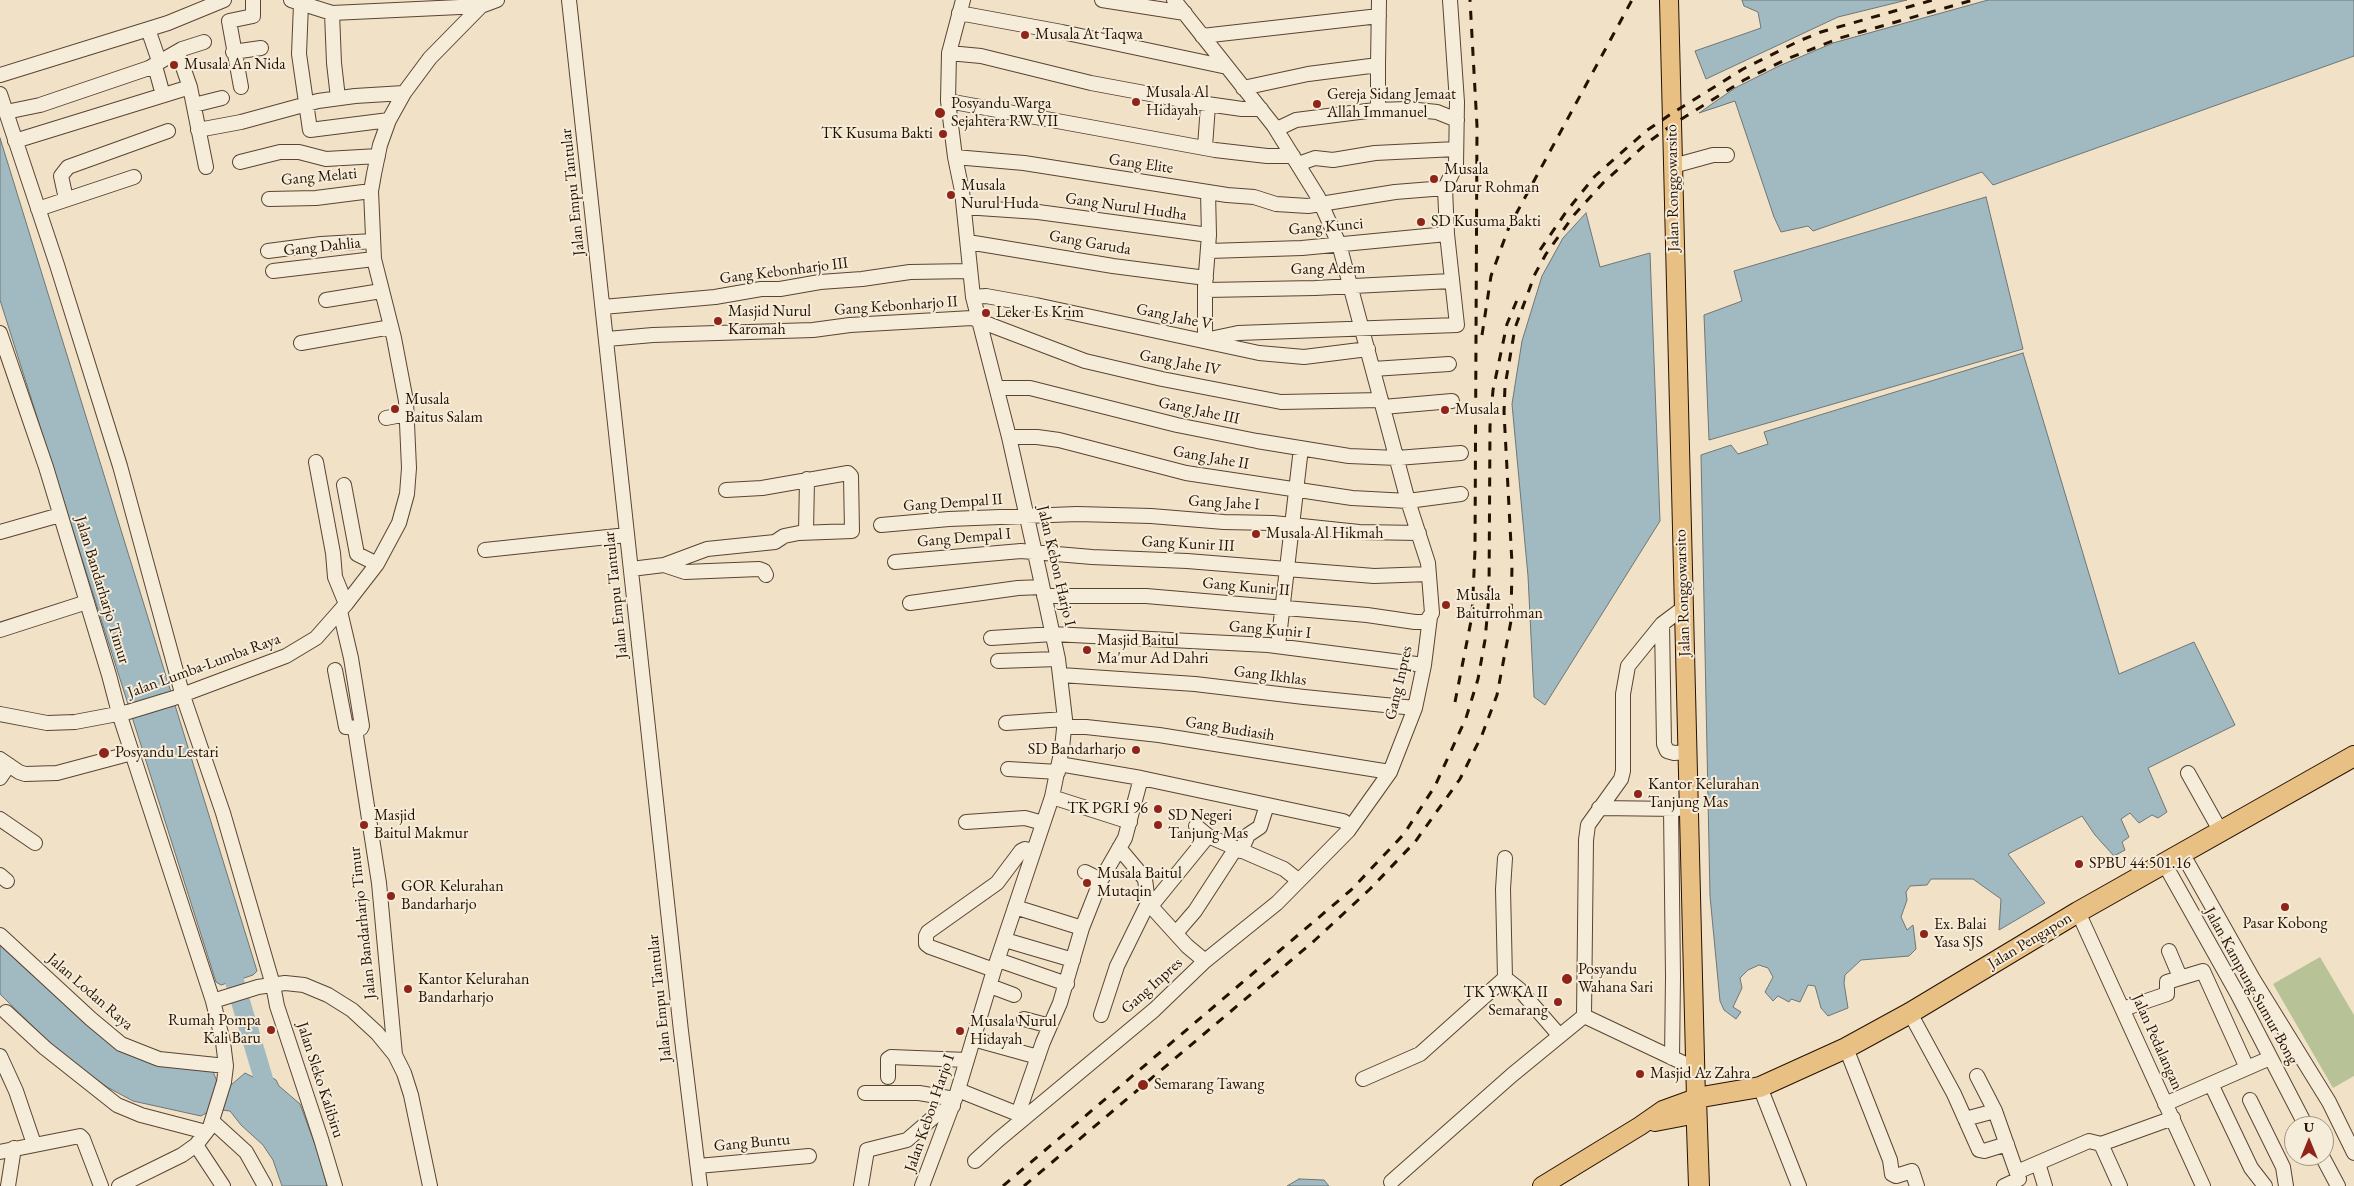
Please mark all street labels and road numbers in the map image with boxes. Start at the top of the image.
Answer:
street label: Jalan Ronggowarsito [1662,124,1684,252]
street label: Jalan Empu Tantular [557,127,589,257]
street label: Gang Elite [1108,150,1174,178]
street label: Gang Melati [280,164,358,190]
street label: Gang Nurul Hudha [1064,189,1188,225]
street label: Gang Kunci [1288,214,1364,240]
street label: Gang Garuda [1047,226,1133,260]
street label: Gang Dahlia [282,233,362,261]
street label: Gang Kebonharjo III [719,254,849,288]
street label: Gang Adem [1291,259,1365,279]
street label: Gang Kebonharjo II [833,292,959,320]
street label: Gang Jahe V [1134,300,1214,334]
street label: Gang Jahe IV [1138,346,1222,380]
street label: Gang Jahe III [1157,393,1241,429]
street label: Gang Jahe II [1171,442,1251,474]
street label: Gang Dempal II [903,490,1003,516]
street label: Gang Jahe I [1188,492,1260,514]
street label: Jalan Kebon Harjo I [1033,504,1079,628]
street label: Jalan Bandarharjo Timur [70,514,134,666]
street label: Gang Dempal I [916,524,1012,552]
street label: Jalan Ronggowarsito [1671,529,1695,657]
street label: Jalan Empu Tantular [600,530,632,660]
street label: Gang Kunir III [1141,532,1235,556]
street label: Gang Kunir II [1201,574,1291,600]
street label: Gang Kunir I [1228,617,1312,643]
street label: Jalan Lumba-Lumba Raya [125,629,283,703]
street label: Gang Inpres [1381,644,1417,722]
street label: Gang Ikhlas [1232,662,1308,690]
street label: Gang Budiasih [1184,712,1276,746]
street label: Jalan Bandarharjo Timur [345,846,381,1000]
street label: Jalan Kampung Sumur Bong [2200,904,2302,1068]
street label: Jalan Pengapon [1985,908,2075,974]
street label: Jalan Empu Tantular [644,933,676,1063]
street label: Jalan Lodan Raya [43,949,137,1035]
street label: Gang Inpres [1117,954,1187,1018]
street label: Jalan Pedalangan [2127,991,2187,1093]
street label: Jalan Sleko Kalibiru [292,1020,348,1140]
street label: Jalan Kebon Harjo I [901,1051,959,1175]
street label: Gang Buntu [713,1130,791,1156]

